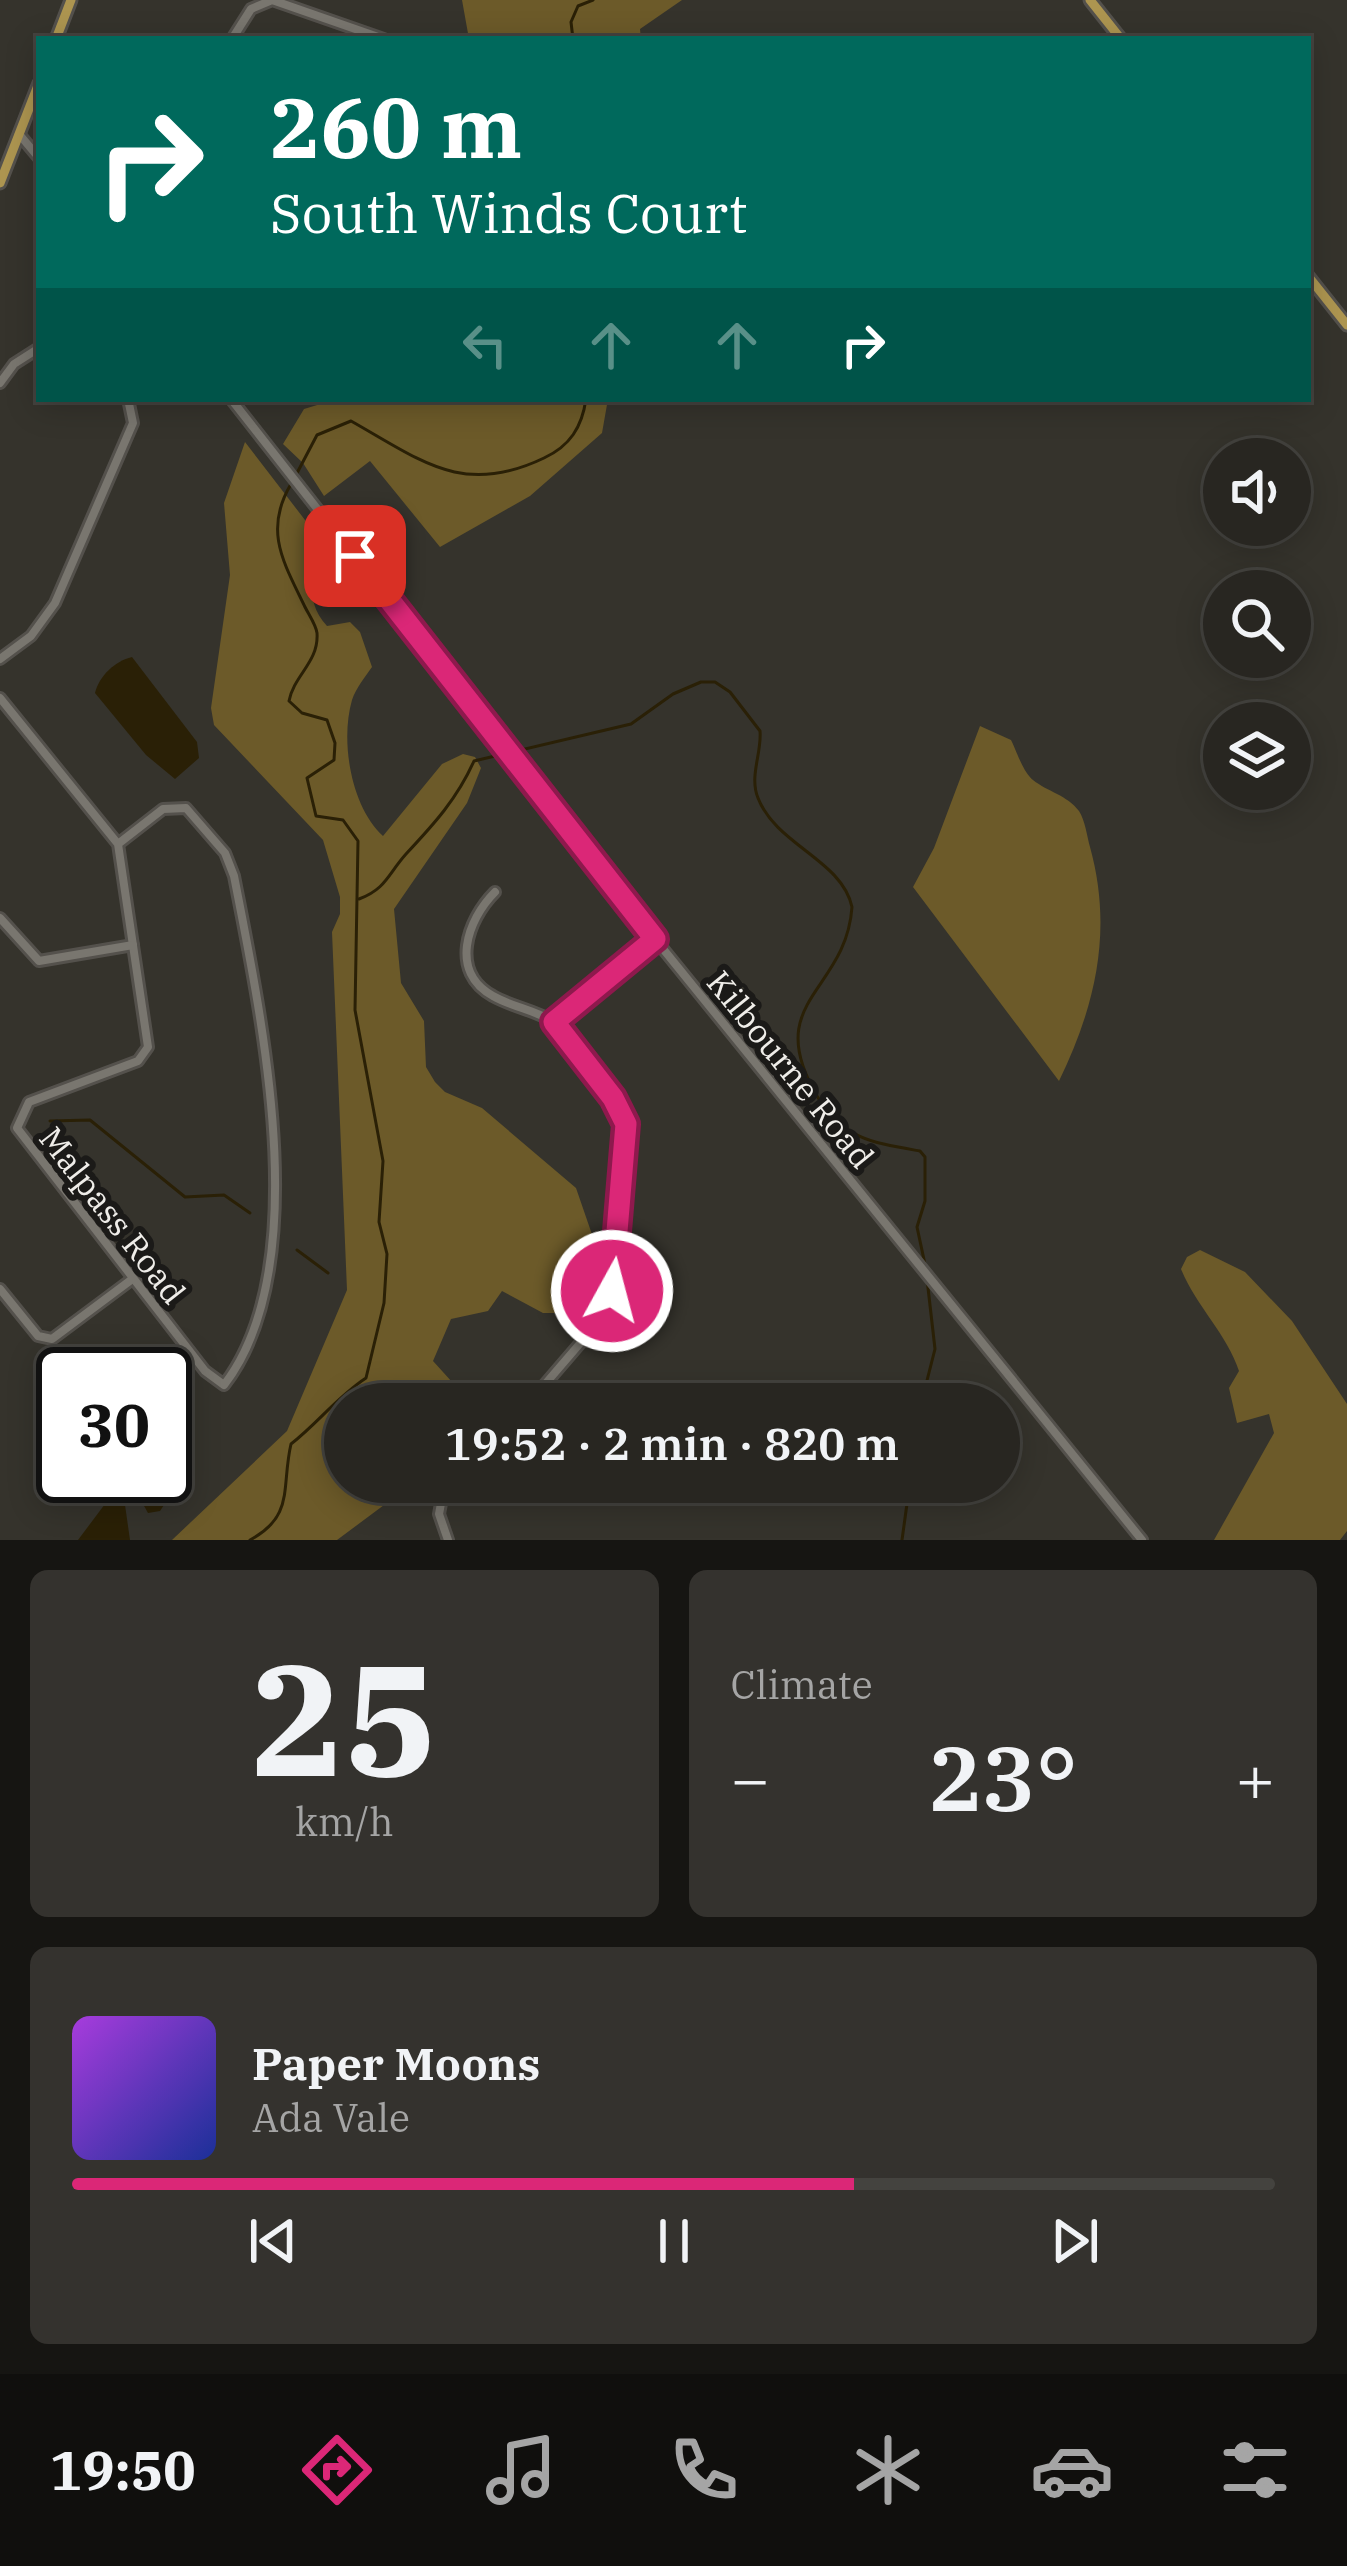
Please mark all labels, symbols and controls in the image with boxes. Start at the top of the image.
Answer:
text: 260 m [270,72,522,181]
icon: right [72,84,228,240]
text: South Winds Court [270,178,748,248]
icon: left [452,312,518,378]
icon: ahead [578,312,644,378]
icon: ahead [704,312,770,378]
icon: right [830,312,896,378]
map controls [1203,438,1311,810]
button: sound [1203,438,1311,546]
pin [304,505,406,607]
icon: arrive [322,523,388,589]
button: search [1203,570,1311,678]
button: layers [1203,702,1311,810]
street label: Kilbourne Road [698,961,884,1177]
street label: Malpass Road [30,1118,196,1312]
position arrow [549,1228,675,1354]
speed limit sign: 30 [36,1347,192,1503]
text: 19:52 · 2 min · 820 m [445,1414,899,1472]
text: 25 [251,1616,438,1819]
text: Climate [731,1659,873,1710]
text: 23° [928,1719,1078,1836]
text: − [731,1735,770,1821]
text: + [1235,1735,1275,1821]
text: km/h [295,1796,394,1847]
text: Paper Moons [252,2034,540,2092]
text: Ada Vale [252,2092,410,2143]
icon: previous [240,2208,306,2274]
icon: pause [641,2208,707,2274]
icon: next [1042,2208,1108,2274]
icon: directions [295,2428,379,2512]
icon: music [479,2428,563,2512]
icon: phone [662,2428,746,2512]
icon: climate [846,2428,930,2512]
icon: car [1030,2428,1114,2512]
icon: filters [1213,2428,1297,2512]
text: 19:50 [50,2435,196,2505]

